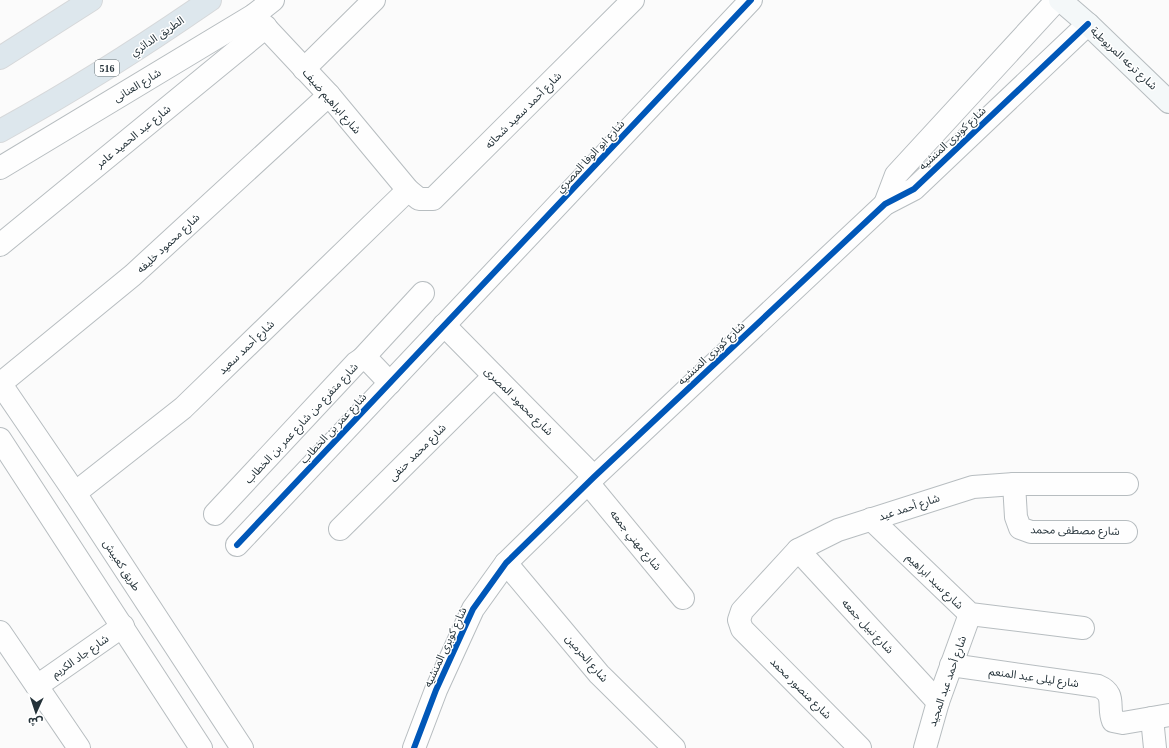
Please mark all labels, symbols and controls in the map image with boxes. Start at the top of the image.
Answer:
street label: الطريق الدائري [128,14,188,61]
street label: شارع ترعه المريوطية [1087,24,1160,94]
road number: 516 [95,60,119,76]
street label: شارع العنانى [111,66,164,106]
street label: شارع ابراهيم ضيف [298,66,364,138]
street label: شارع أحمد سعيد شحاته [482,69,565,152]
street label: شارع عبد الحميد عامر [92,102,174,172]
street label: شارع كوبرى المنشيه [916,104,989,173]
street label: شارع ابو الوفا المصري [553,117,629,197]
street label: شارع محمود خليفه [134,211,203,277]
street label: شارع أحمد سعيد [215,317,278,378]
street label: شارع كوبرى المنشيه [675,319,748,388]
street label: شارع متفرع من شارع عمر بن الخطاب [242,360,360,486]
street label: شارع محمود المصرى [481,364,556,439]
street label: شارع عمر بن الخطاب [297,390,369,466]
street label: شارع محمد حنفى [386,421,450,484]
street label: شارع أحمد عيد [877,491,942,524]
street label: شارع مهني جمعه [605,507,664,575]
street label: شارع مصطفى محمد [1030,523,1120,539]
street label: طريق كعبيش [100,537,143,593]
street label: شارع سيد ابراهيم [902,551,966,614]
street label: شارع نبيل جمعه [838,596,896,657]
street label: شارع كوبرى المنشيه [421,605,471,690]
street label: شارع جاد الكريم [49,632,113,682]
street label: شارع الحرمين [562,632,611,686]
street label: شارع أحمد عبد المجيد [926,634,970,728]
street label: شارع منصور محمد [767,655,834,723]
street label: شارع ليلى عبد المنعم [988,665,1080,692]
north arrow [16,692,56,732]
text: ش [28,715,43,728]

